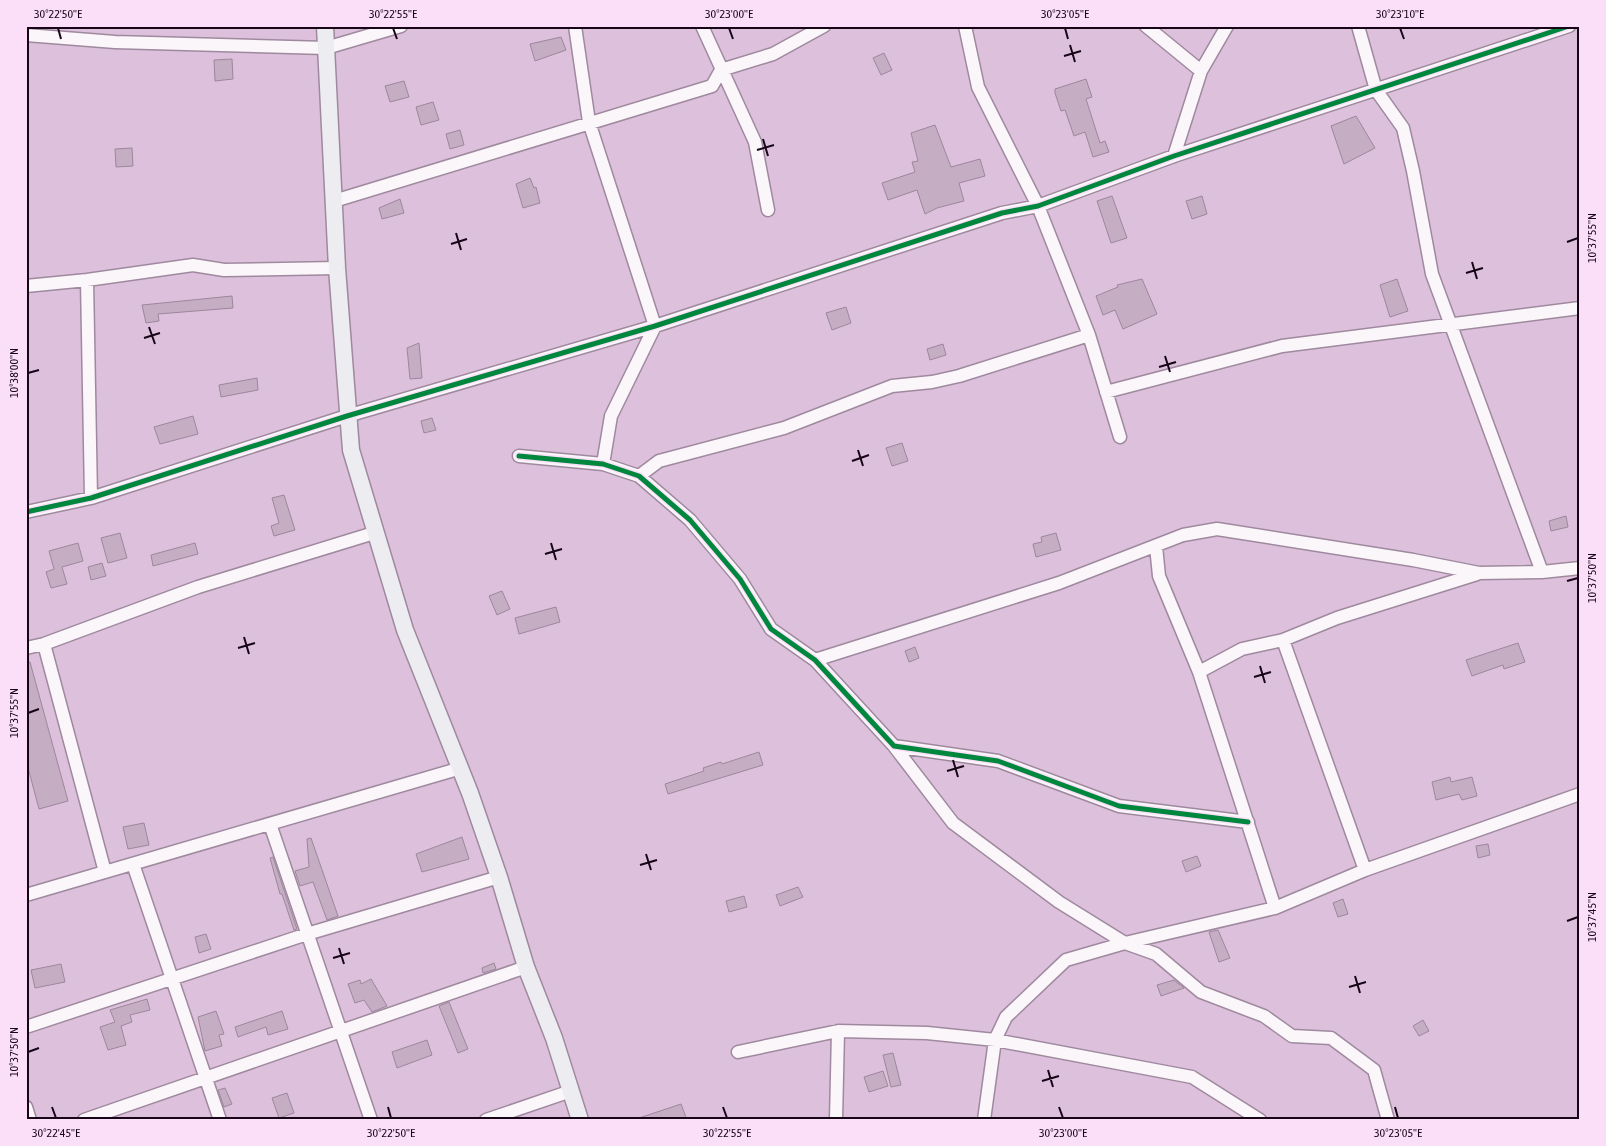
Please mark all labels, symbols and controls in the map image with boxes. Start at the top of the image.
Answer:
text: 30°22'50"E [34,7,82,21]
text: 30°22'55"E [369,7,417,21]
text: 30°23'00"E [705,7,753,21]
text: 30°23'05"E [1041,7,1089,21]
text: 30°23'10"E [1376,7,1424,21]
text: 10°37'55"N [1585,213,1599,263]
text: 10°38'00"N [7,348,21,398]
text: 10°37'50"N [1585,553,1599,603]
text: 10°37'55"N [7,688,21,738]
text: 10°37'45"N [1585,892,1599,942]
text: 10°37'50"N [7,1027,21,1077]
text: 30°22'45"E [32,1126,80,1140]
text: 30°22'50"E [367,1126,415,1140]
text: 30°22'55"E [703,1126,751,1140]
text: 30°23'00"E [1039,1126,1087,1140]
text: 30°23'05"E [1374,1126,1422,1140]

